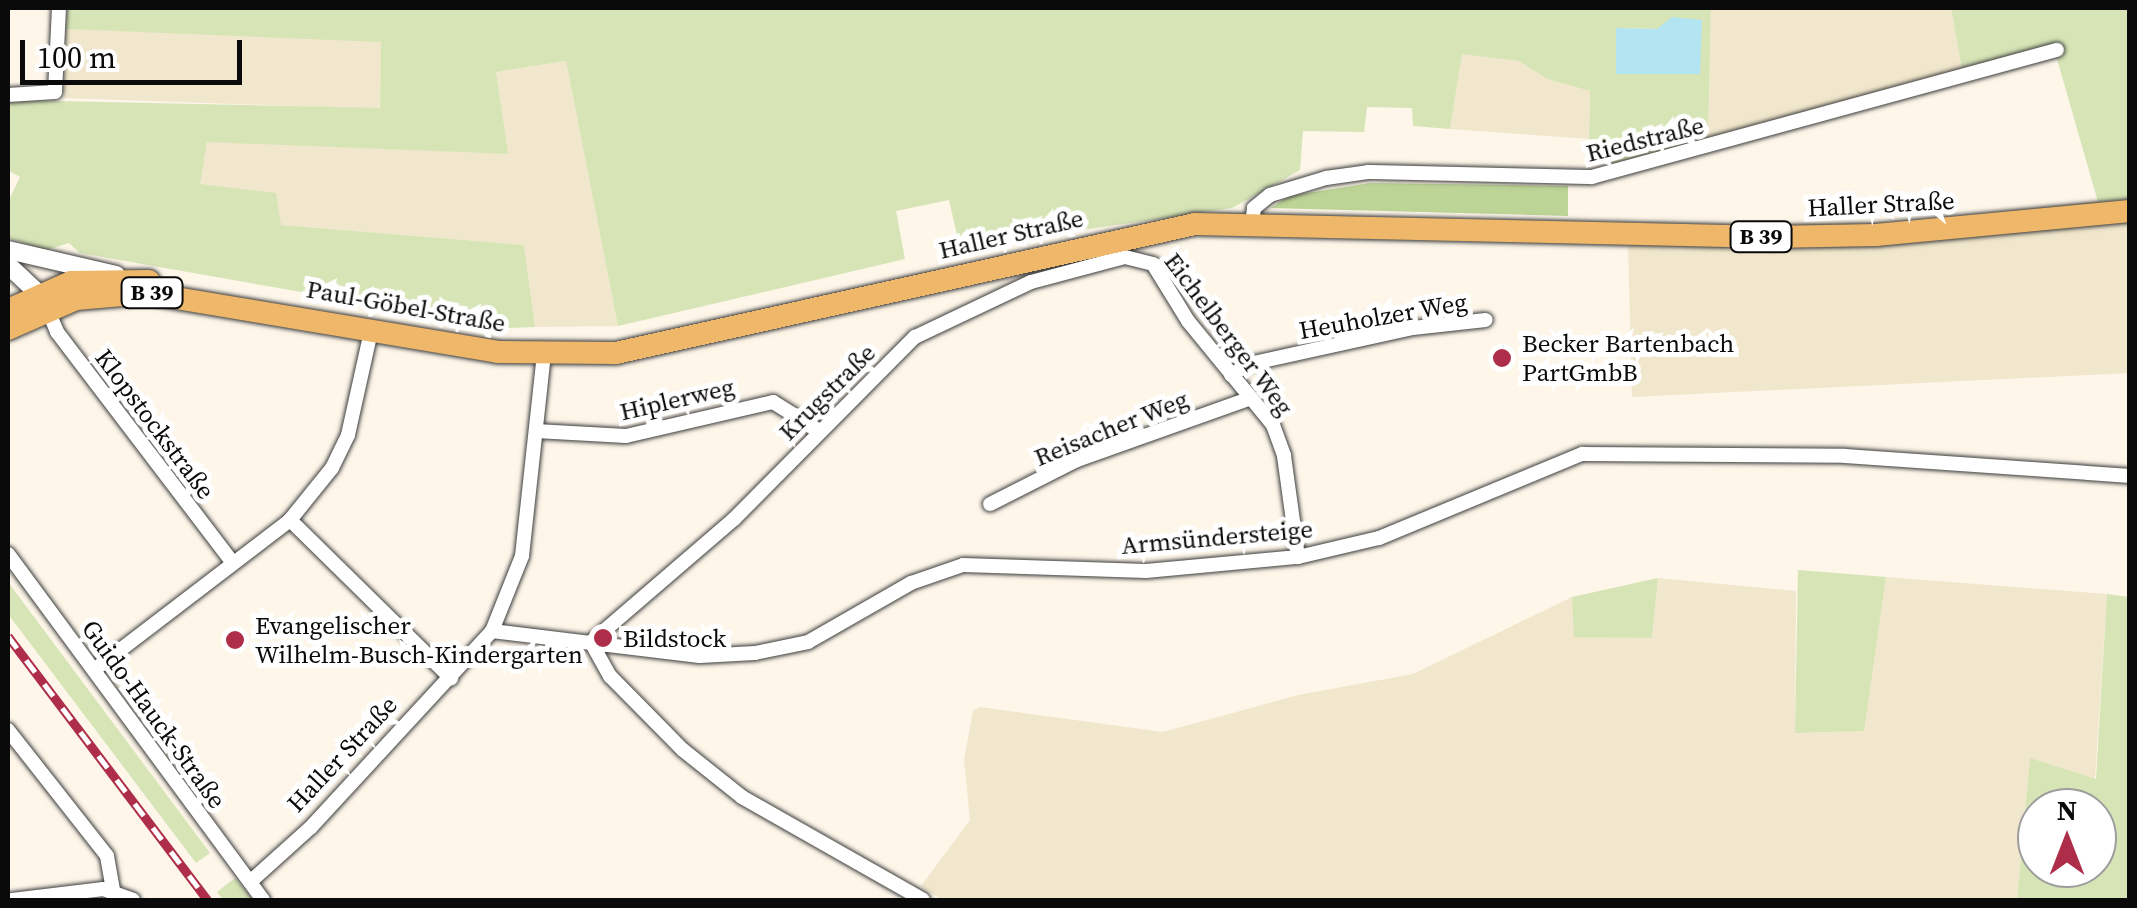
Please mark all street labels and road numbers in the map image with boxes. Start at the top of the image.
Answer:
street label: Riedstraße [1583,110,1707,168]
street label: Haller Straße [1807,185,1955,223]
street label: Haller Straße [936,203,1086,265]
road number: B 39 [1728,220,1794,254]
street label: Eichelberger Weg [1158,246,1300,422]
street label: Paul-Göbel-Straße [304,274,508,338]
road number: B 39 [120,276,184,310]
street label: Heuholzer Weg [1296,286,1470,346]
street label: Krugstraße [773,338,881,446]
street label: Klopstockstraße [89,343,221,505]
street label: Hiplerweg [617,371,737,427]
street label: Reisacher Weg [1029,383,1193,473]
street label: Armsündersteige [1120,514,1314,560]
street label: Guido-Hauck-Straße [76,614,232,814]
street label: Haller Straße [281,690,403,818]

